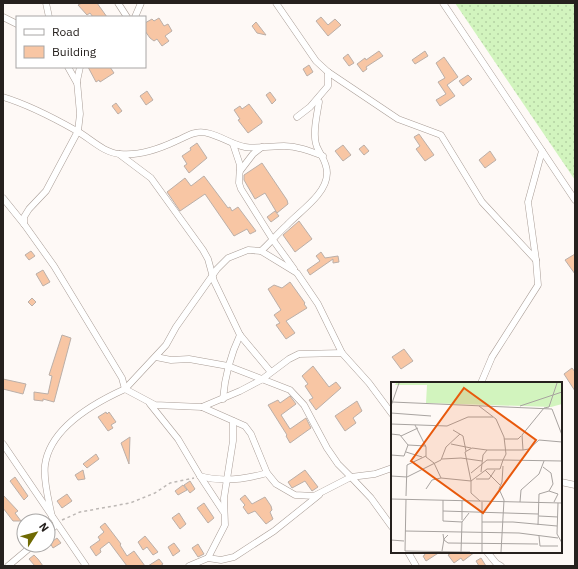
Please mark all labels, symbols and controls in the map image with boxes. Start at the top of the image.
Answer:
legend [16,16,146,68]
text: Road [52,24,80,39]
text: Building [52,44,97,59]
inset map [391,382,562,553]
north arrow [16,513,56,553]
text: N [36,520,52,534]

